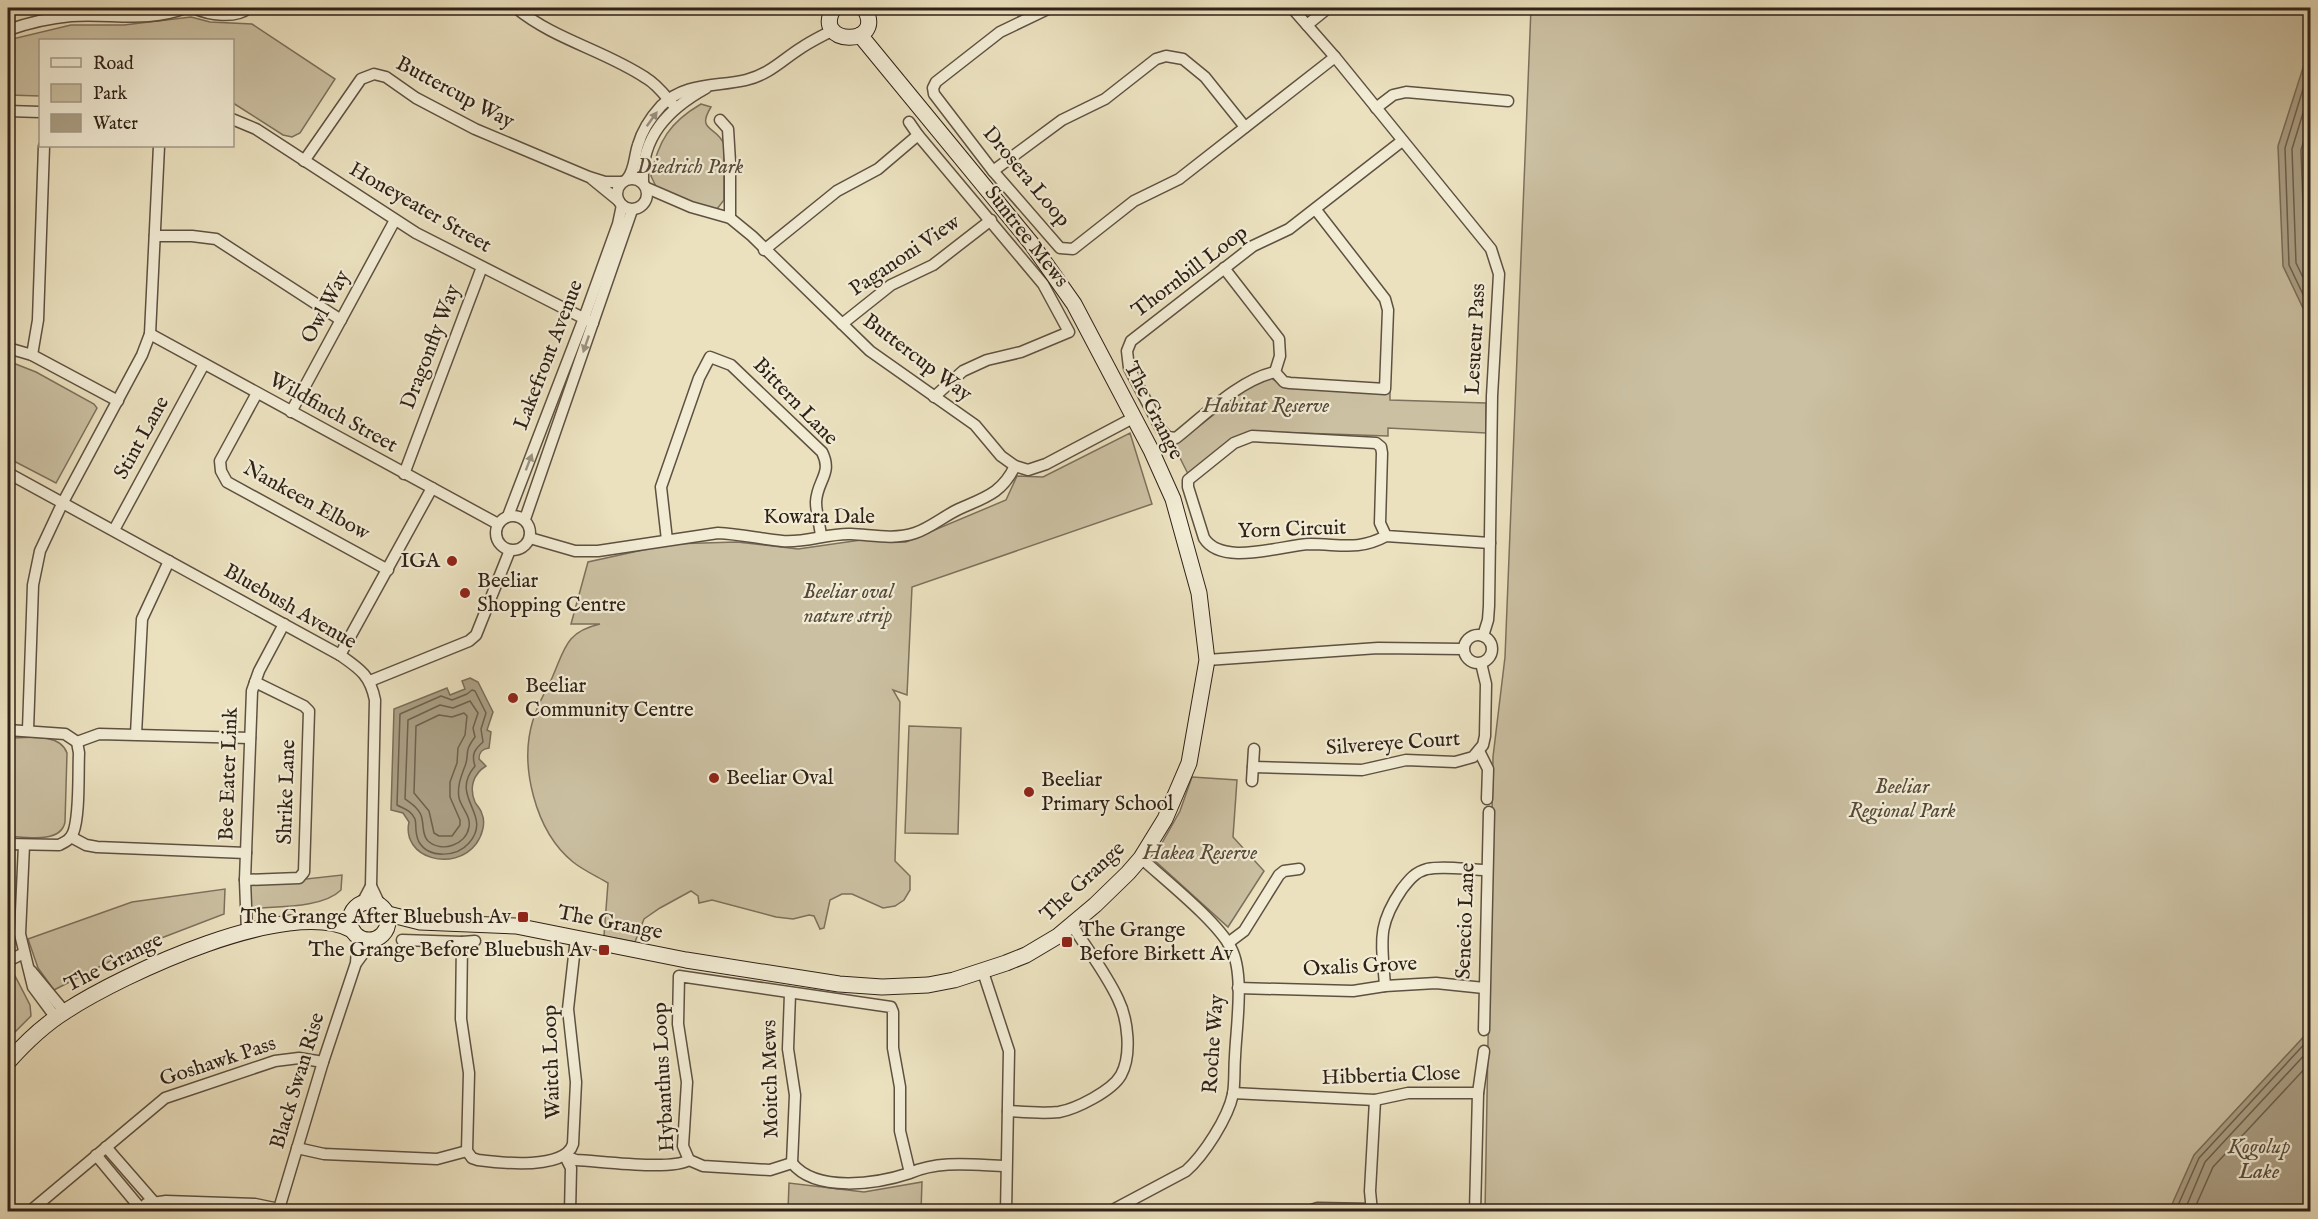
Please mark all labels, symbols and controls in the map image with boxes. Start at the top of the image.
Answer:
legend [39,39,234,147]
street label: Buttercup Way [391,50,519,136]
text: Road [93,53,134,76]
text: Park [93,83,128,106]
one-way arrow [646,111,658,127]
text: Water [93,113,138,136]
street label: Drosera Loop [976,121,1076,233]
park label: Diedrich Park [637,154,744,181]
street label: Honeyeater Street [344,156,496,260]
street label: Suntree Mews [978,181,1074,293]
street label: Paganoni View [844,208,967,303]
street label: Thornbill Loop [1127,220,1253,324]
street label: Owl Way [295,265,357,348]
street label: Lakefront Avenue [508,276,590,434]
street label: Dragonfly Way [395,280,467,413]
street label: Lesueur Pass [1460,283,1492,395]
street label: Buttercup Way [857,308,978,408]
one-way arrow [580,336,590,354]
street label: Bittern Lane [746,352,844,452]
street label: The Grange [1117,357,1189,465]
street label: Wildfinch Street [264,367,402,459]
street label: Stint Lane [108,391,176,484]
park label: Habitat Reserve [1202,393,1329,420]
one-way arrow [524,452,534,470]
street label: Nankeen Elbow [238,455,375,547]
street label: Kowara Dale [763,504,875,531]
street label: Yorn Circuit [1237,515,1347,545]
place label: IGA [400,548,441,575]
marker: IGA [445,554,459,568]
street label: Bluebush Avenue [219,558,362,656]
place label: Beeliar Shopping Centre [477,568,626,619]
park label: Beeliar oval nature strip [803,579,895,630]
marker: Beeliar Shopping Centre [458,586,472,600]
place label: Beeliar Community Centre [525,673,694,724]
marker: Beeliar Community Centre [506,691,520,705]
street label: Bee Eater Link [213,706,245,841]
street label: Silvereye Court [1325,726,1461,762]
street label: Shrike Lane [272,738,302,845]
place label: Beeliar Oval [726,765,834,792]
place label: Beeliar Primary School [1041,767,1174,818]
marker: Beeliar Oval [707,771,721,785]
park label: Beeliar Regional Park [1848,774,1956,825]
marker: Beeliar Primary School [1022,785,1036,799]
street label: The Grange [1035,836,1131,928]
park label: Hakea Reserve [1142,840,1257,867]
street label: Senecio Lane [1450,862,1482,980]
street label: The Grange [555,900,665,946]
place label: The Grange After Bluebush Av [241,904,512,931]
marker: The Grange After Bluebush Av [516,910,530,924]
place label: The Grange Before Birkett Av [1079,917,1234,968]
street label: The Grange [60,927,168,999]
marker: The Grange Before Birkett Av [1060,935,1074,949]
place label: The Grange Before Bluebush Av [308,937,593,964]
marker: The Grange Before Bluebush Av [597,943,611,957]
street label: Oxalis Grove [1302,951,1418,983]
street label: Roche Way [1197,993,1231,1095]
street label: Hybanthus Loop [647,1002,681,1152]
street label: Waitch Loop [537,1004,567,1120]
street label: Black Swan Rise [264,1009,332,1152]
street label: Moitch Mews [756,1019,786,1139]
street label: Goshawk Pass [156,1031,280,1093]
street label: Hibbertia Close [1321,1060,1461,1092]
water label: Kogolup Lake [2227,1133,2290,1186]

